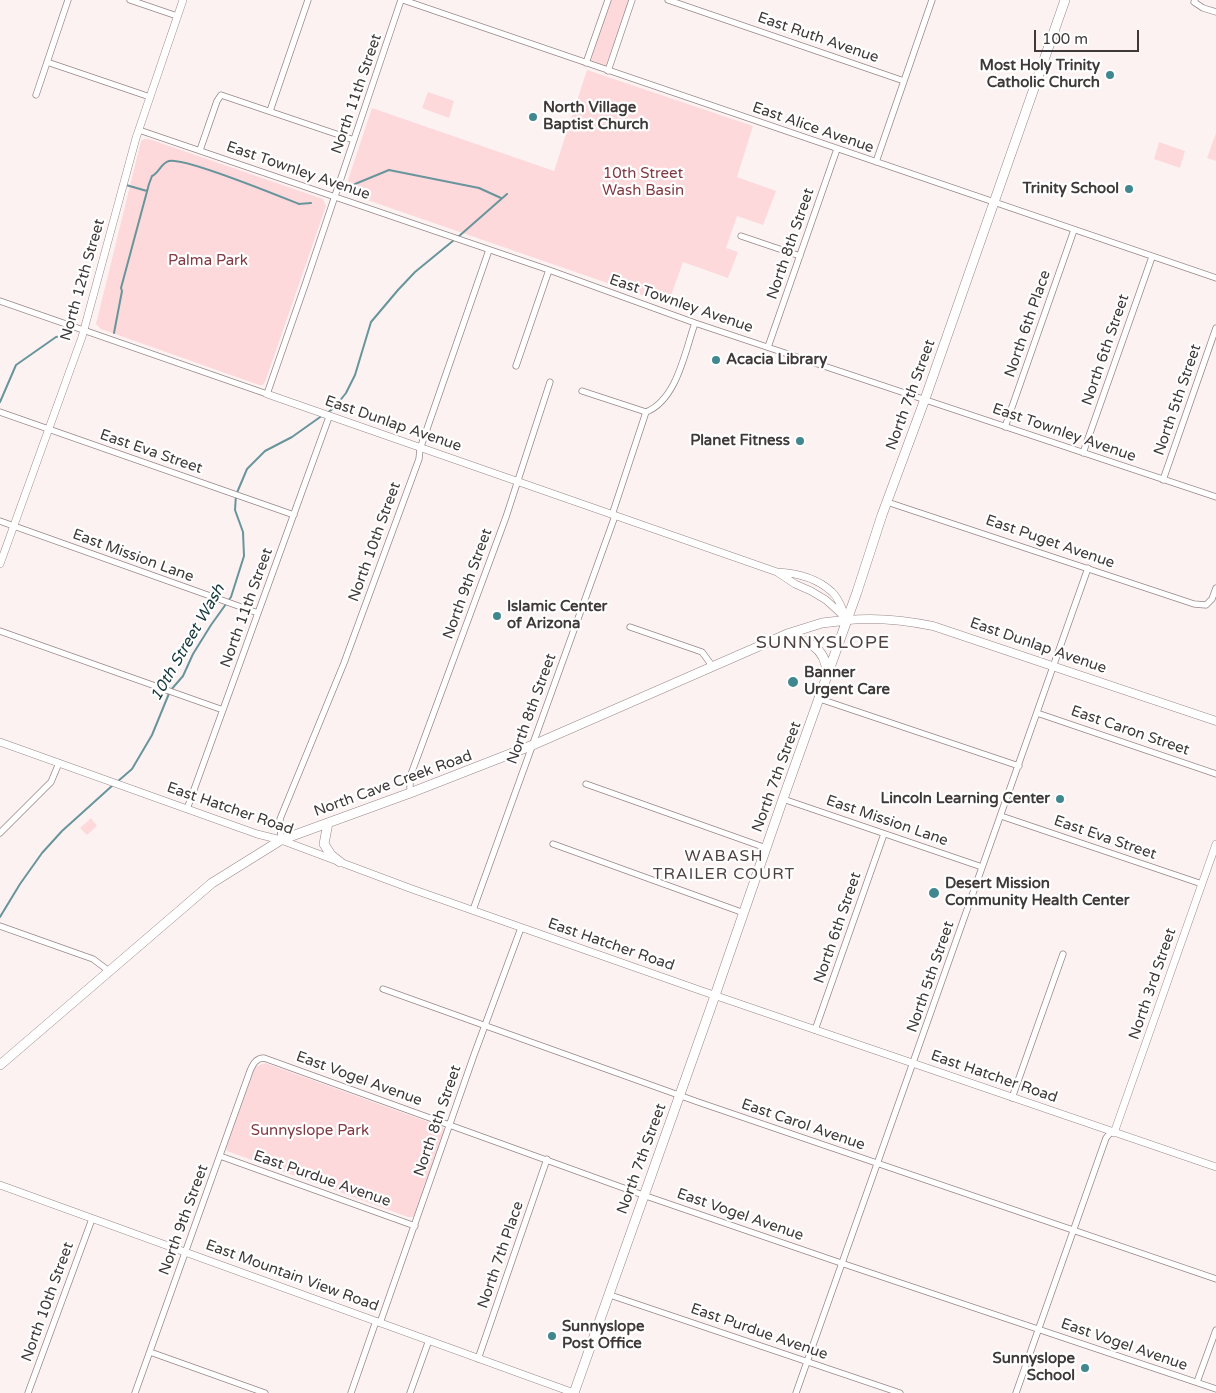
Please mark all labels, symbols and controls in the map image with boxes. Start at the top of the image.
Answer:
street label: East Ruth Avenue [755,9,881,67]
scale bar [1036,20,1141,52]
text: 100 m [1042,30,1088,48]
street label: North 11th Street [328,32,386,156]
place label: Most Holy Trinity Catholic Church [980,57,1100,92]
marker: Most Holy Trinity Catholic Church [1104,69,1116,81]
place label: North Village Baptist Church [543,99,649,134]
street label: East Alice Avenue [750,99,876,157]
marker: North Village Baptist Church [527,111,539,123]
street label: East Townley Avenue [224,138,372,204]
park label: 10th Street Wash Basin [602,165,684,200]
place label: Trinity School [1022,180,1119,198]
marker: Trinity School [1123,183,1135,195]
street label: North 8th Street [764,186,818,302]
street label: North 12th Street [57,217,109,343]
park label: Palma Park [168,252,248,270]
street label: North 6th Place [1001,268,1055,380]
street label: East Townley Avenue [607,271,755,337]
street label: North 6th Street [1079,292,1133,408]
street label: North 7th Street [883,337,939,453]
street label: North 5th Street [1151,342,1205,458]
place label: Acacia Library [726,351,827,369]
marker: Acacia Library [710,354,722,366]
street label: East Dunlap Avenue [322,392,464,456]
street label: East Townley Avenue [990,400,1138,466]
street label: East Eva Street [97,426,205,478]
place label: Planet Fitness [690,432,790,450]
marker: Planet Fitness [794,435,806,447]
street label: North 10th Street [345,480,405,604]
street label: East Puget Avenue [983,512,1117,572]
street label: East Mission Lane [70,526,196,586]
street label: North 9th Street [440,526,496,642]
street label: North 11th Street [217,546,277,670]
water label: 10th Street Wash [147,581,229,705]
place label: Islamic Center of Arizona [507,598,607,633]
marker: Islamic Center of Arizona [491,610,503,622]
street label: East Dunlap Avenue [967,614,1109,678]
district label: SUNNYSLOPE [754,632,892,654]
street label: North 8th Street [504,651,560,767]
place label: Banner Urgent Care [804,664,890,699]
marker: Banner Urgent Care [786,675,800,689]
street label: East Caron Street [1068,702,1192,760]
street label: North 7th Street [749,719,805,835]
street label: North Cave Creek Road [311,747,475,821]
street label: East Hatcher Road [164,779,296,839]
place label: Lincoln Learning Center [881,790,1050,808]
street label: East Mission Lane [824,792,950,850]
marker: Lincoln Learning Center [1054,793,1066,805]
street label: East Eva Street [1051,812,1159,864]
district label: WABASH TRAILER COURT [651,847,797,885]
street label: North 6th Street [811,870,865,986]
place label: Desert Mission Community Health Center [945,875,1129,910]
marker: Desert Mission Community Health Center [927,886,941,900]
street label: East Hatcher Road [545,915,677,975]
street label: North 5th Street [904,919,958,1035]
street label: North 3rd Street [1126,926,1180,1042]
street label: East Hatcher Road [928,1047,1060,1107]
street label: East Vogel Avenue [294,1048,424,1110]
street label: North 8th Street [411,1063,465,1179]
street label: East Carol Avenue [739,1095,867,1155]
street label: North 7th Street [614,1101,670,1217]
park label: Sunnyslope Park [251,1122,369,1140]
street label: East Purdue Avenue [251,1147,393,1211]
street label: North 9th Street [156,1162,212,1278]
street label: East Vogel Avenue [674,1185,806,1245]
street label: North 7th Place [474,1199,528,1311]
street label: East Mountain View Road [203,1236,381,1316]
street label: North 10th Street [18,1240,78,1364]
street label: East Purdue Avenue [688,1300,830,1364]
street label: East Vogel Avenue [1058,1315,1190,1375]
place label: Sunnyslope Post Office [562,1318,644,1353]
marker: Sunnyslope Post Office [546,1330,558,1342]
place label: Sunnyslope School [993,1350,1075,1385]
marker: Sunnyslope School [1079,1362,1091,1374]

